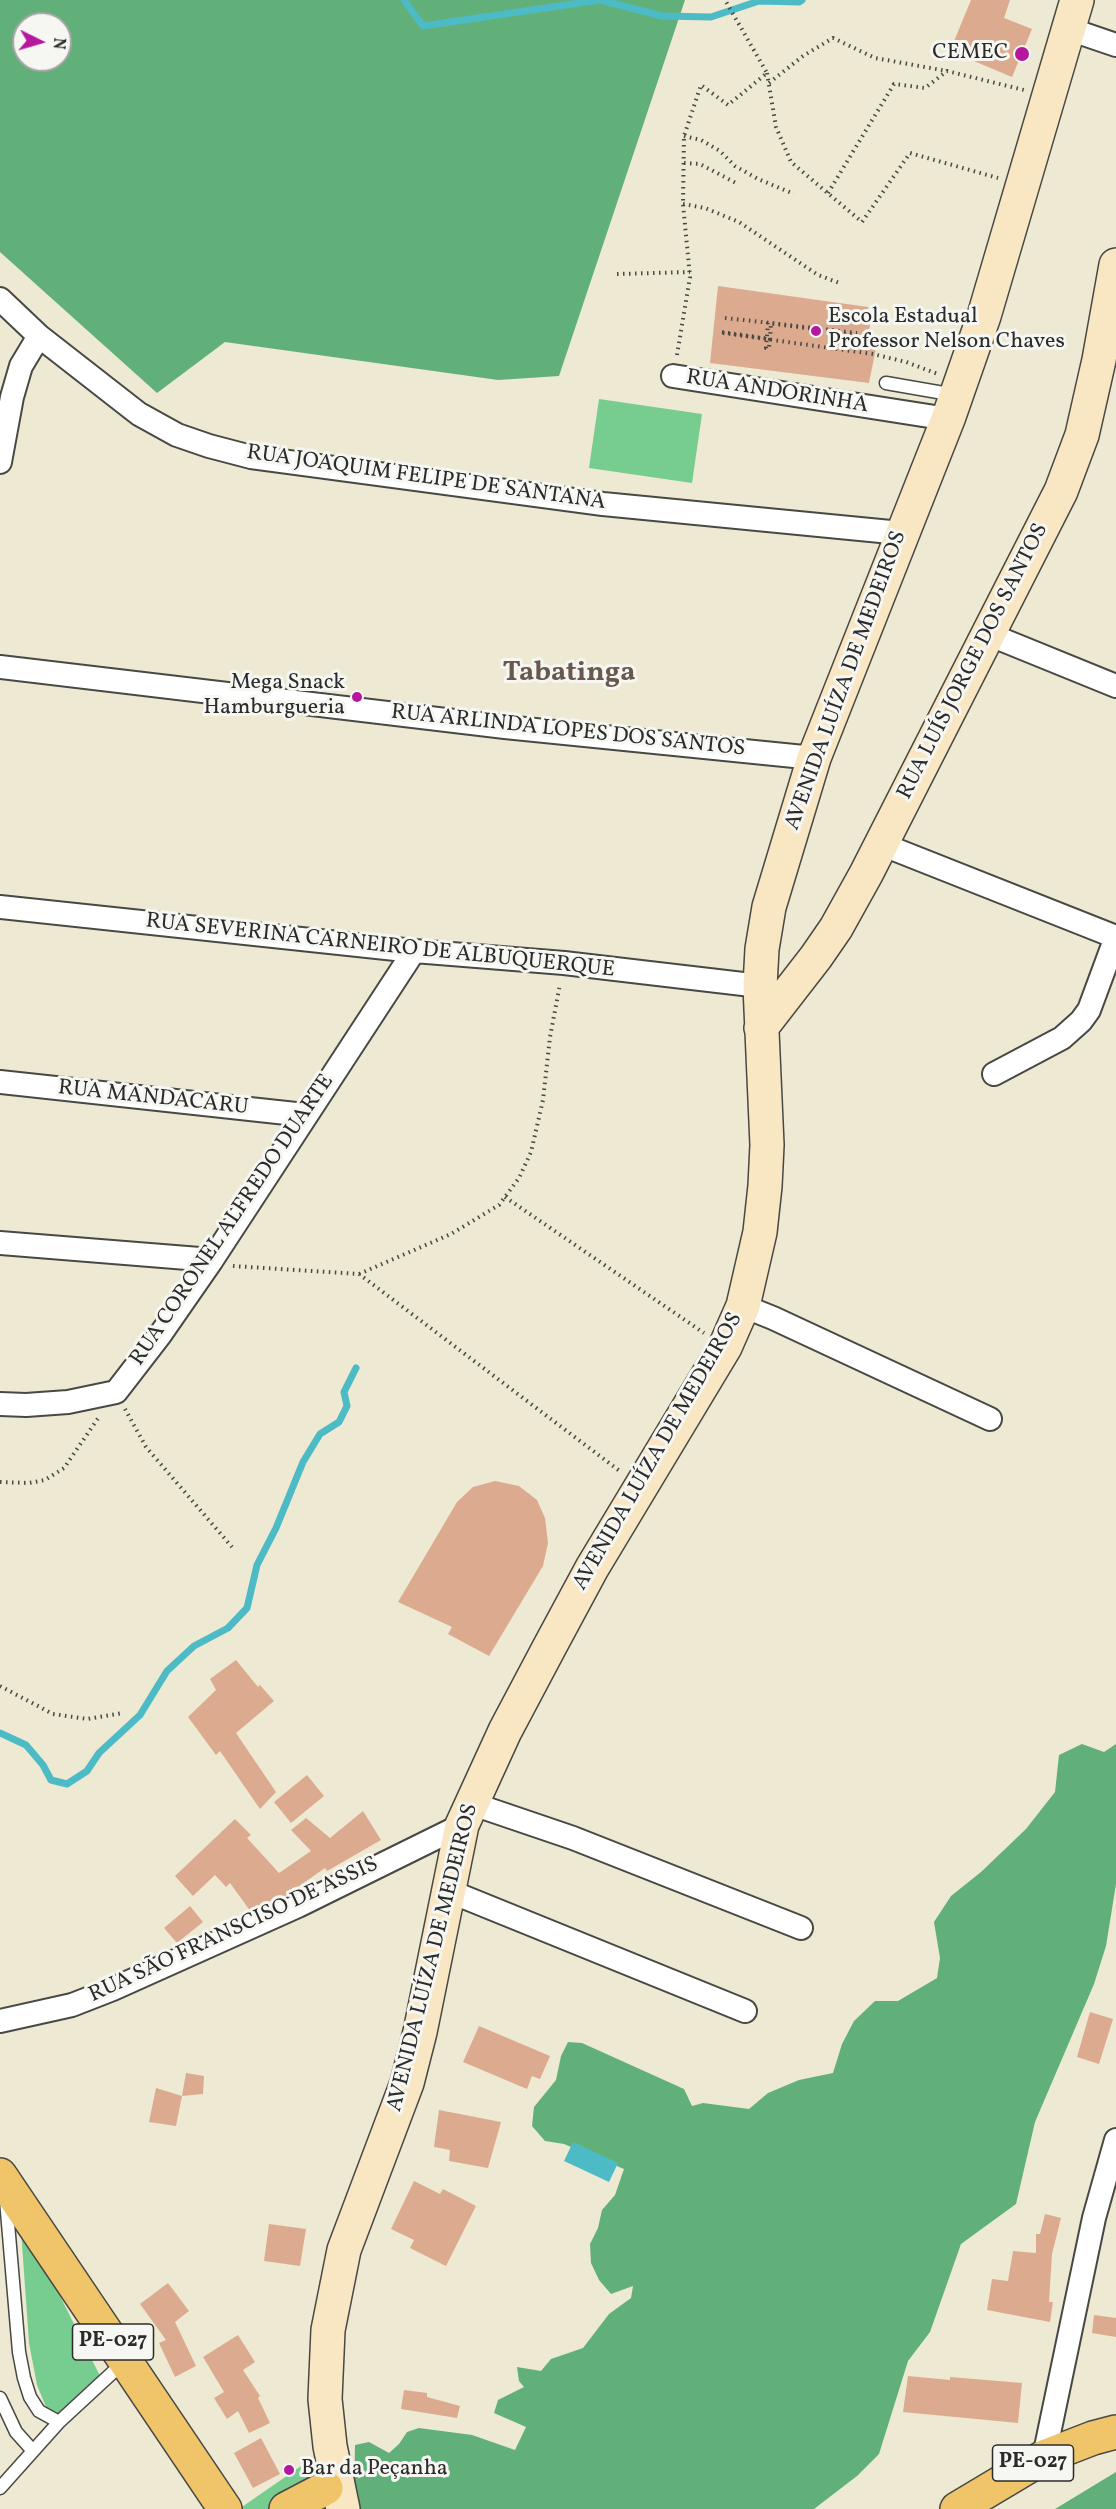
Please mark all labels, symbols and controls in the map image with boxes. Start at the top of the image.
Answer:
north arrow [12,12,72,72]
text: N [46,37,69,50]
place label: CEMEC [932,41,1008,67]
marker: CEMEC [1013,45,1031,63]
place label: Escola Estadual Professor Nelson Chaves [828,305,1065,356]
marker: Escola Estadual Professor Nelson Chaves [809,324,823,338]
street label: RUA ANDORINHA [684,366,870,420]
street label: RUA JOAQUIM FELIPE DE SANTANA [245,441,607,517]
street label: RUA LUÍS JORGE DOS SANTOS [893,520,1055,804]
street label: AVENIDA LUÍZA DE MEDEIROS [780,528,914,834]
district label: Tabatinga [503,658,635,692]
place label: Mega Snack Hamburgueria [203,671,345,722]
marker: Mega Snack Hamburgueria [350,690,364,704]
street label: RUA ARLINDA LOPES DOS SANTOS [390,700,746,764]
street label: RUA SEVERINA CARNEIRO DE ALBUQUERQUE [144,909,616,985]
street label: RUA CORONEL ALFREDO DUARTE [125,1070,341,1372]
street label: RUA MANDACARU [57,1076,249,1122]
street label: AVENIDA LUÍZA DE MEDEIROS [568,1308,750,1596]
street label: AVENIDA LUÍZA DE MEDEIROS [383,1801,485,2115]
street label: RUA SÃO FRANSCISO DE ASSIS [85,1852,383,2010]
road number: PE-027 [72,2324,154,2360]
road number: PE-027 [992,2445,1074,2481]
place label: Bar da Peçanha [301,2457,448,2483]
marker: Bar da Peçanha [282,2463,296,2477]

